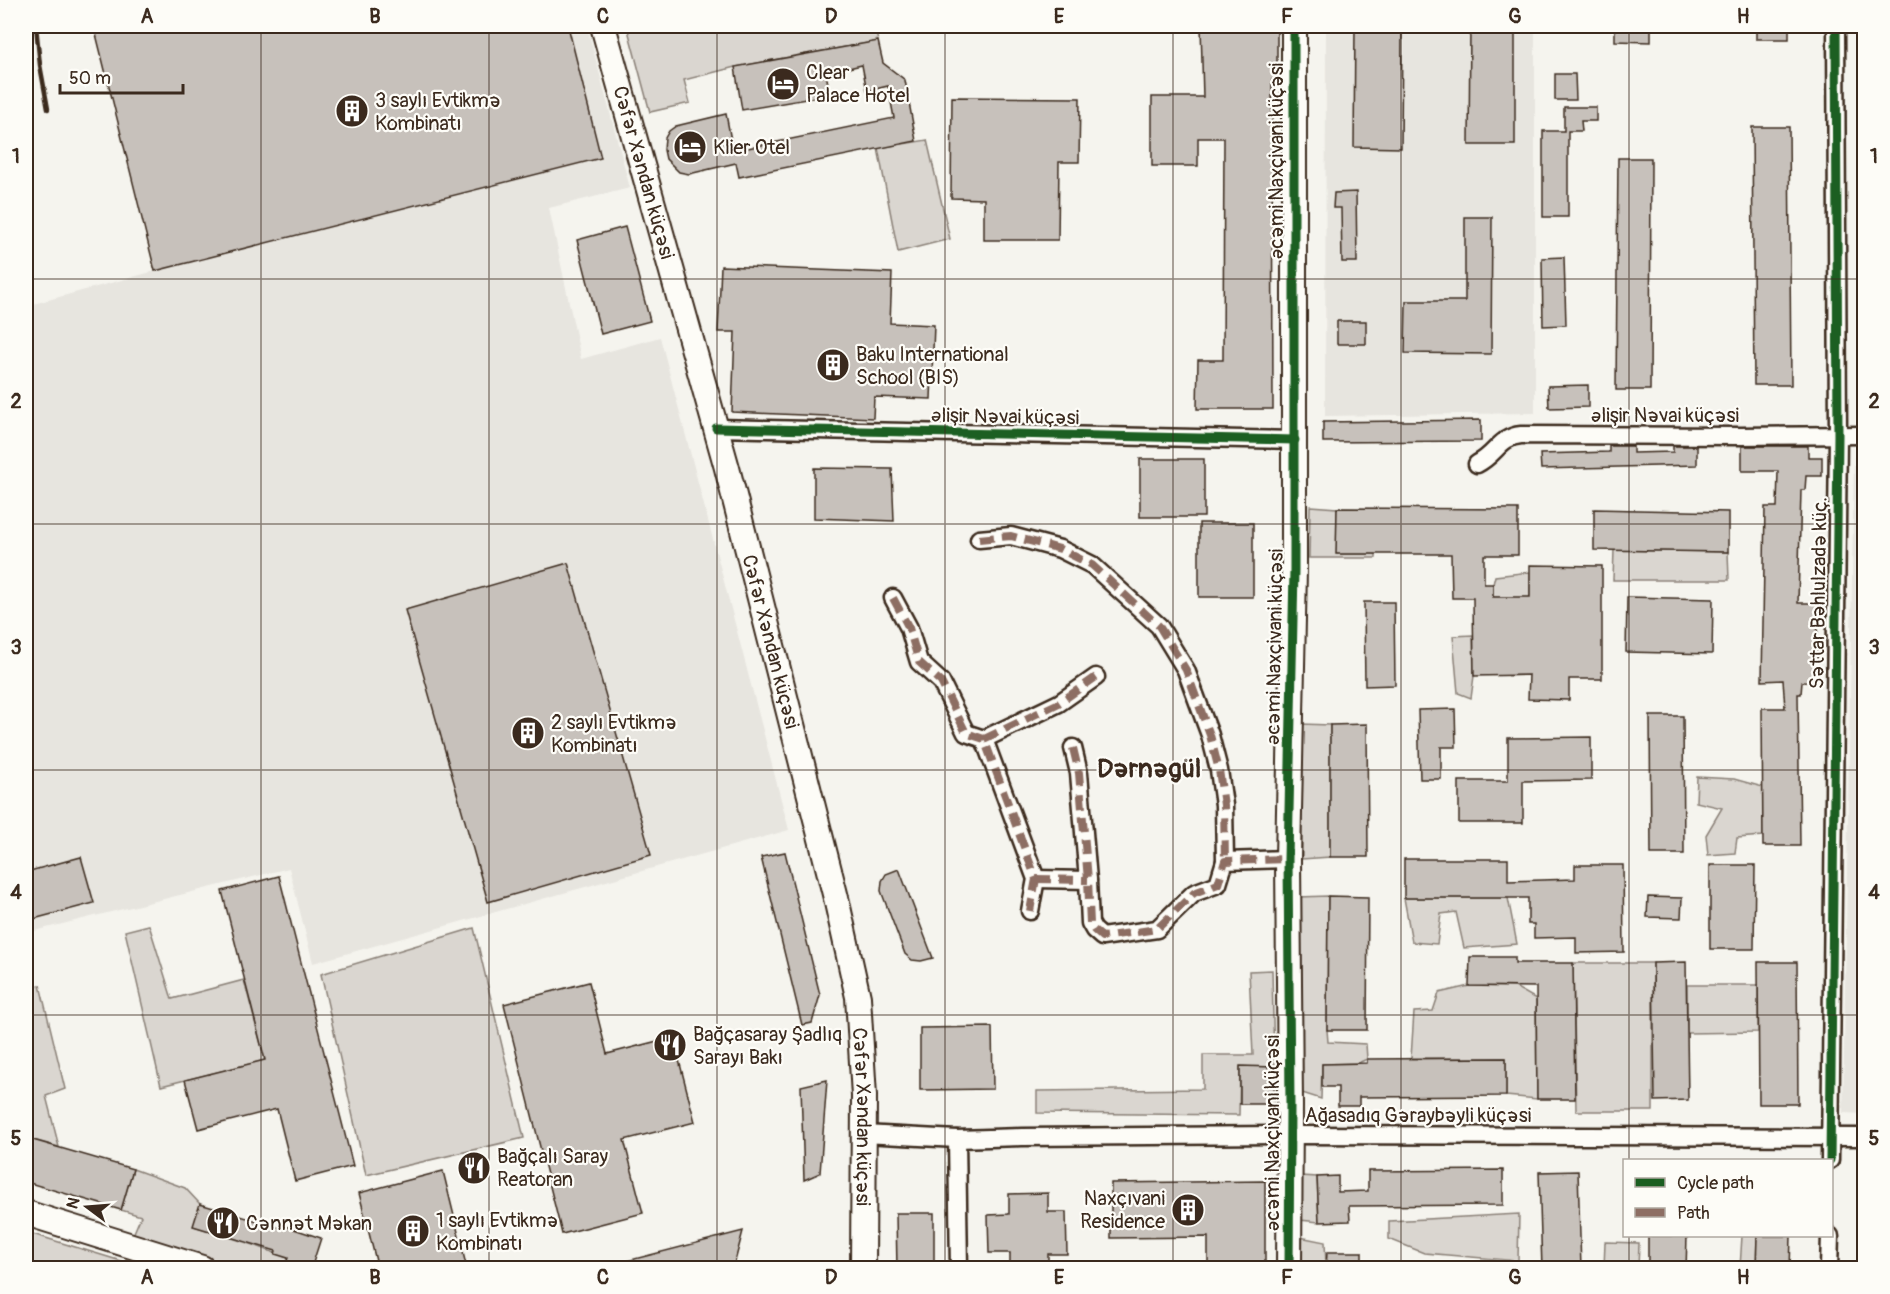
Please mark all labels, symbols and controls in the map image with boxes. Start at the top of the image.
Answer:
text: A [141,4,154,29]
text: B [369,4,381,29]
text: C [597,4,609,29]
text: D [825,4,838,29]
text: E [1054,4,1065,29]
text: F [1281,4,1293,29]
text: G [1508,4,1522,29]
text: H [1737,4,1750,29]
scale bar [60,57,183,95]
place label: Clear Palace Hotel [806,60,910,108]
street label: Əcəmi Naxçivani küçəsi [1264,63,1289,259]
hotel icon: Clear Palace Hotel [765,66,801,102]
text: 50 m [69,67,111,90]
street label: Cəfər Xəndan küçəsi [607,83,680,262]
place label: 3 saylı Evtikmə Kombinatı [375,88,501,136]
building icon: 3 saylı Evtikmə Kombinatı [334,93,370,129]
hotel icon: Klier Otel [672,129,708,165]
place label: Klier Otel [713,135,790,160]
text: 1 [12,144,20,169]
text: 1 [1870,144,1878,169]
place label: Baku International School (BIS) [856,342,1009,390]
building icon: Baku International School (BIS) [815,347,851,383]
text: 2 [10,389,22,414]
text: 2 [1868,389,1880,414]
street label: Əlişir Nəvai küçəsi [931,403,1079,430]
street label: Əlişir Nəvai küçəsi [1591,403,1739,428]
street label: Səttar Bəhlulzadə küç. [1804,497,1833,689]
street label: Əcəmi Naxçivani küçəsi [1260,549,1289,745]
street label: Cəfər Xəndan küçəsi [736,552,805,731]
text: 3 [10,635,22,660]
text: 3 [1868,635,1880,660]
place label: 2 saylı Evtikmə Kombinatı [551,710,677,758]
building icon: 2 saylı Evtikmə Kombinatı [510,715,546,751]
district label: Dərnəgül [1097,753,1201,785]
text: 4 [10,880,22,905]
text: 4 [1868,880,1880,905]
place label: Bağçasaray Şadlıq Sarayı Bakı [693,1022,842,1070]
restaurant icon: Bağçasaray Şadlıq Sarayı Bakı [652,1027,688,1063]
street label: Cəfər Xəndan küçəsi [847,1027,876,1206]
street label: Əcəmi Naxçivani küçəsi [1260,1035,1285,1231]
street label: Ağasadıq Gəraybəyli küçəsi [1305,1103,1531,1128]
text: 5 [11,1126,22,1151]
text: 5 [1869,1126,1880,1151]
place label: Bağçalı Saray Reatoran [497,1144,609,1192]
restaurant icon: Bağçalı Saray Reatoran [456,1150,492,1186]
legend [1623,1159,1833,1237]
text: Cycle path [1677,1172,1754,1195]
north arrow [57,1177,117,1237]
place label: Naxçıvani Residence [1080,1186,1165,1234]
building icon: Naxçıvani Residence [1170,1192,1206,1228]
text: N [62,1195,85,1211]
text: Path [1677,1202,1710,1225]
restaurant icon: Cənnət Məkan [205,1205,241,1241]
place label: 1 saylı Evtikmə Kombinatı [436,1208,559,1256]
place label: Cənnət Məkan [246,1211,372,1236]
building icon: 1 saylı Evtikmə Kombinatı [395,1213,431,1249]
text: A [141,1265,154,1290]
text: B [369,1265,381,1290]
text: C [597,1265,609,1290]
text: D [825,1265,838,1290]
text: E [1054,1265,1065,1290]
text: F [1281,1265,1293,1290]
text: G [1508,1265,1522,1290]
text: H [1737,1265,1750,1290]

